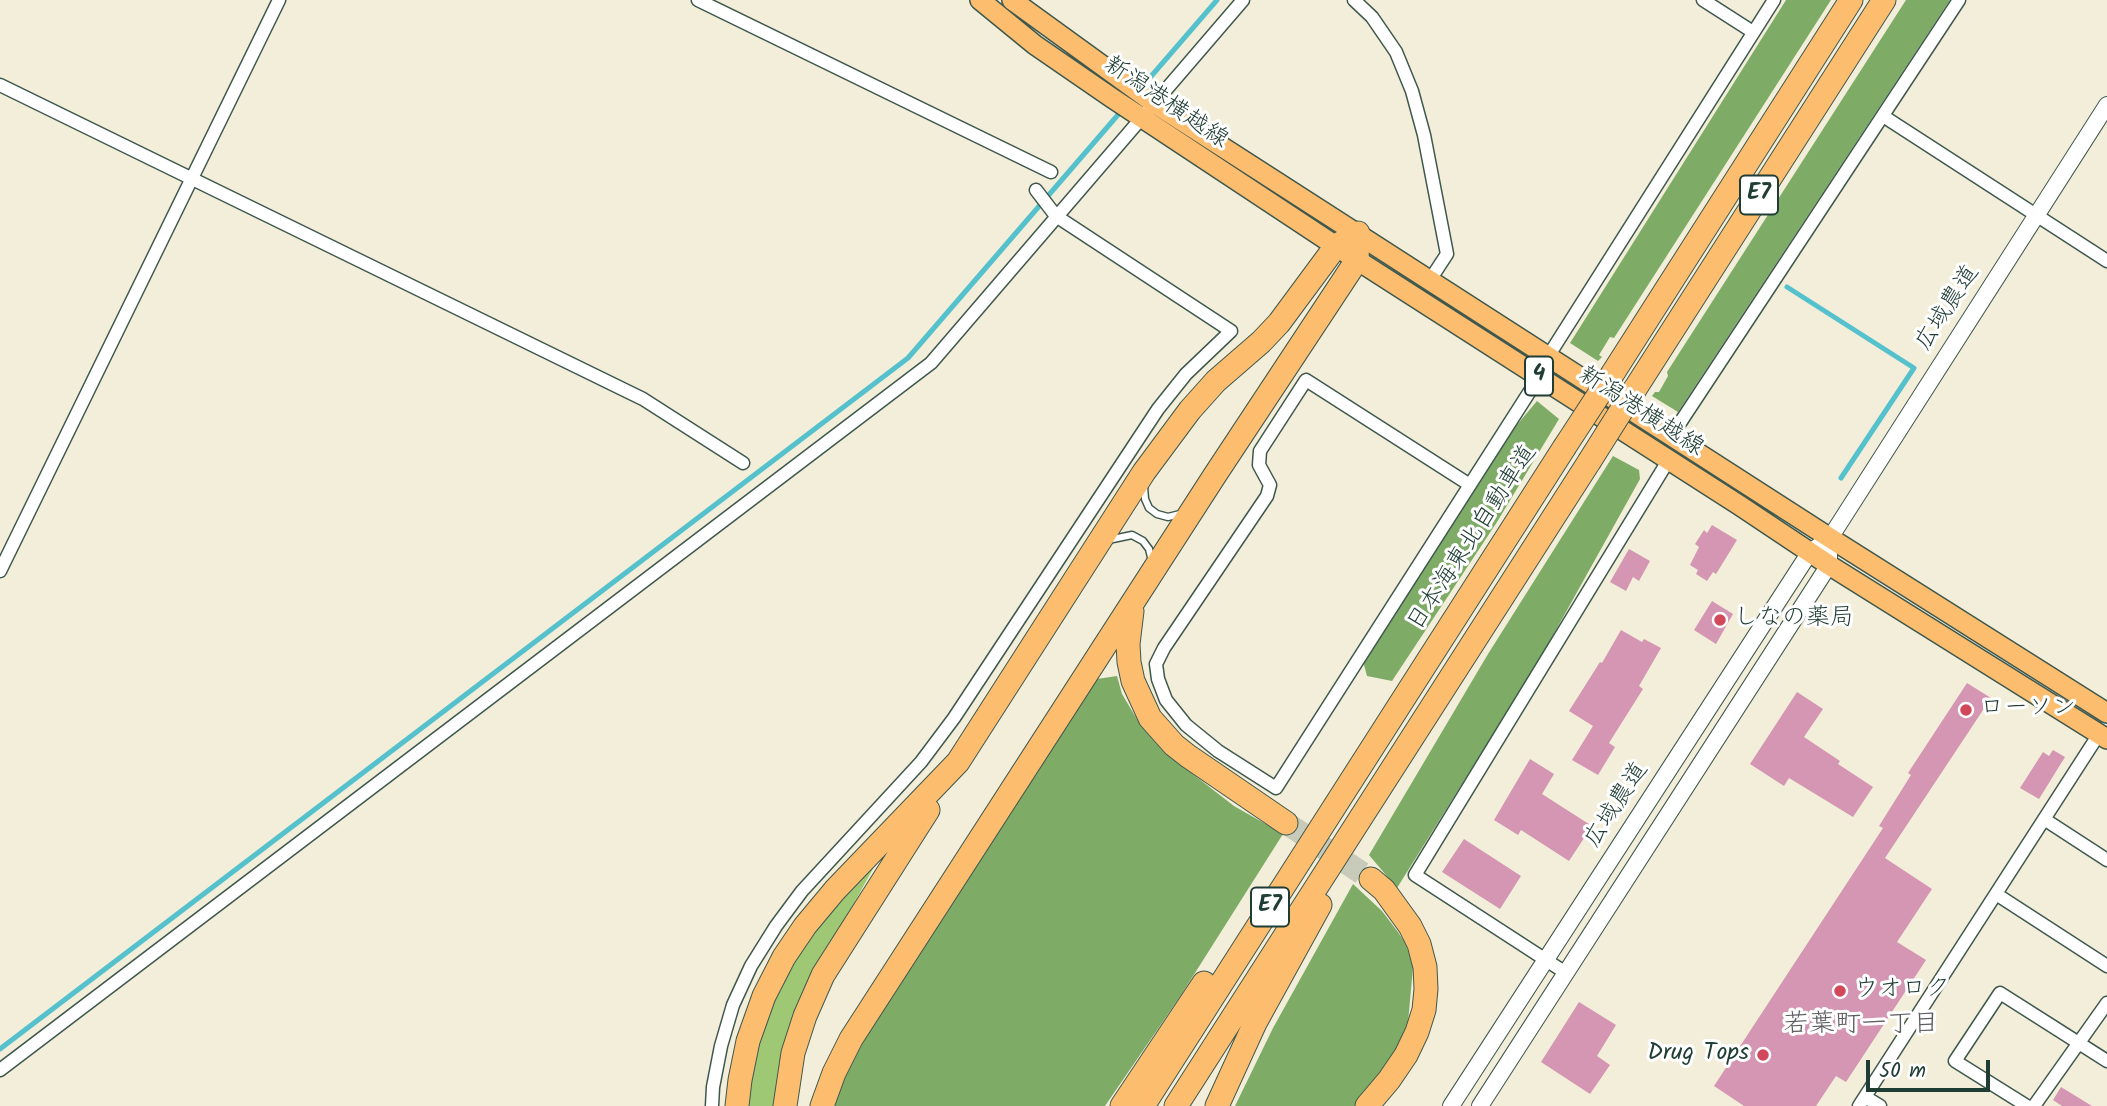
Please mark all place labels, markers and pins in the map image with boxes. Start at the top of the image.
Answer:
place label: しなの薬局 [1734,606,1854,634]
marker: しなの薬局 [1712,612,1728,628]
place label: ローソン [1980,696,2076,724]
marker: ローソン [1958,702,1974,718]
place label: ウオロク [1854,977,1950,1005]
marker: ウオロク [1832,983,1848,999]
place label: Drug Tops [1648,1041,1749,1069]
marker: Drug Tops [1755,1047,1771,1063]

